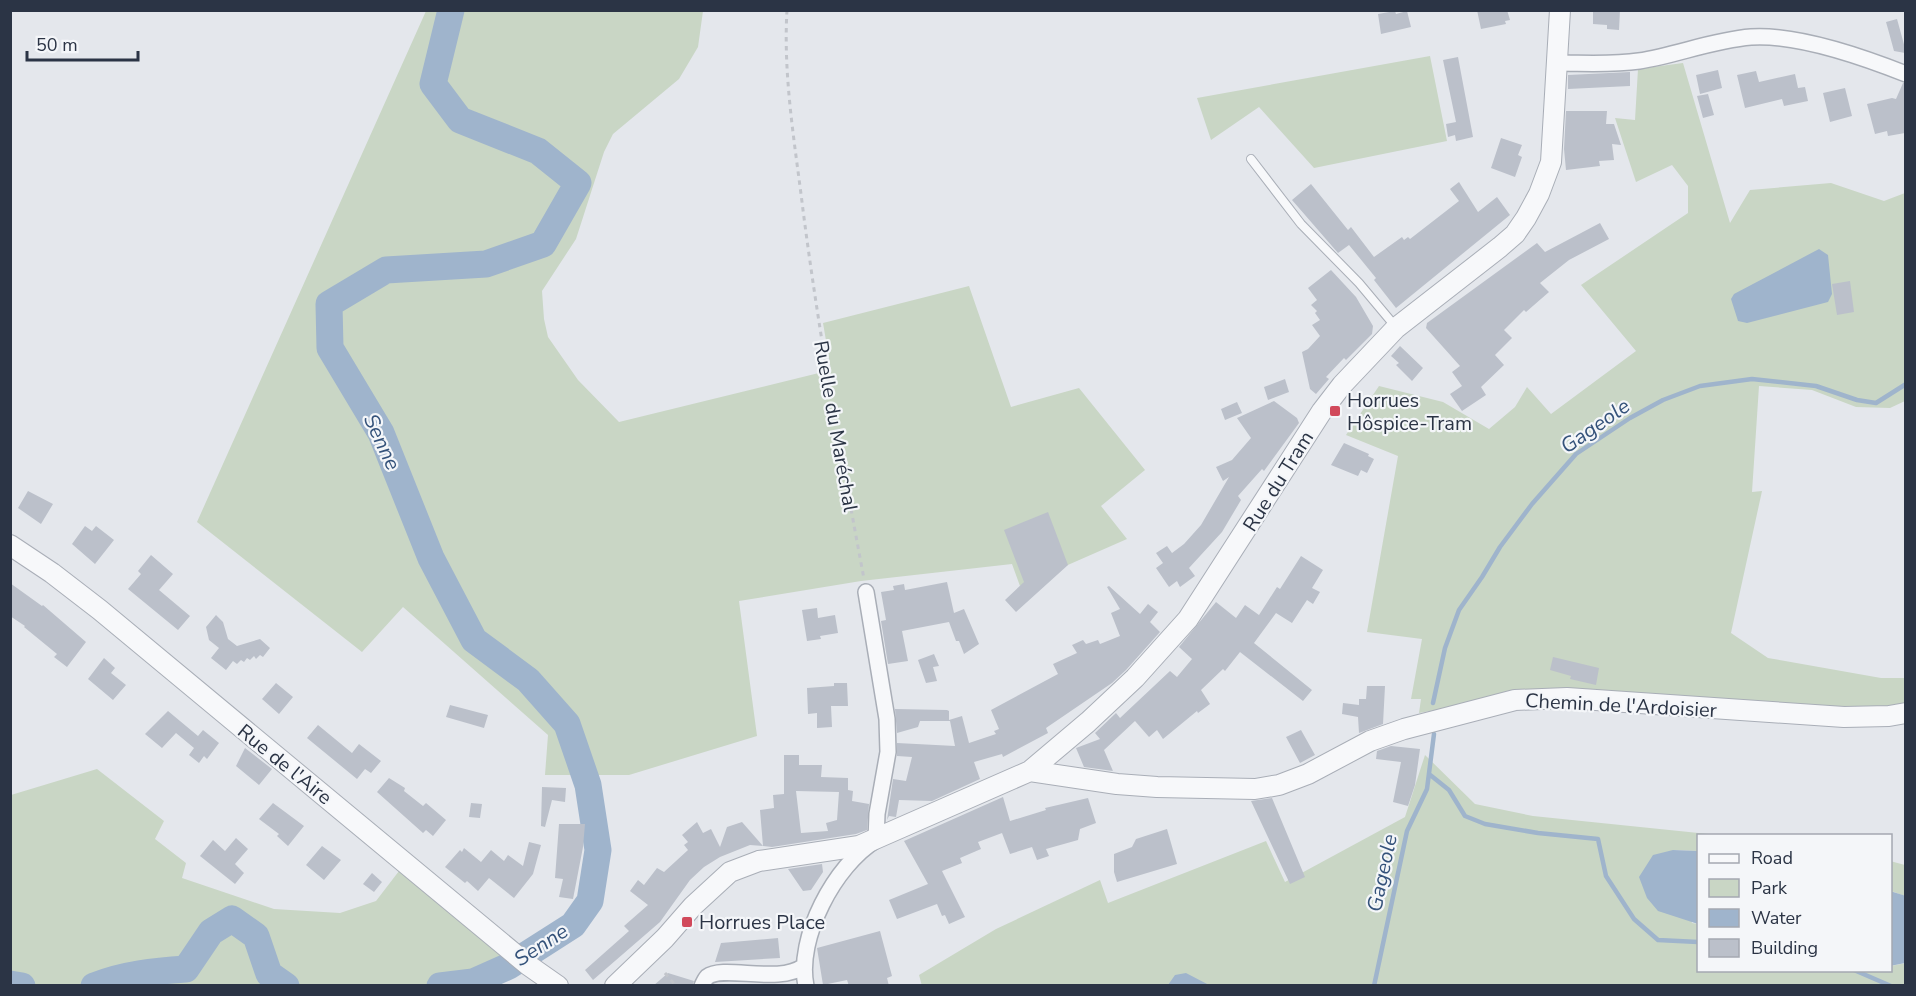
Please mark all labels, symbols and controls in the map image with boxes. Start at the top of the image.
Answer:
scale bar [27,24,138,62]
text: 50 m [36,33,78,57]
street label: Ruelle du Maréchal [807,338,864,514]
place label: Horrues Hôspice-Tram [1347,387,1472,437]
water label: Gageole [1555,392,1635,460]
marker: Horrues Hôspice-Tram [1328,404,1342,418]
water label: Senne [357,409,407,475]
street label: Rue du Tram [1237,426,1320,537]
street label: Chemin de l'Ardoisier [1524,687,1717,724]
street label: Rue de l'Aire [232,718,338,811]
water label: Gageole [1360,832,1404,914]
legend [1697,834,1892,972]
text: Road [1751,846,1793,870]
text: Park [1751,876,1788,900]
text: Water [1751,906,1802,930]
place label: Horrues Place [699,909,825,936]
marker: Horrues Place [680,915,694,929]
water label: Senne [509,917,573,973]
text: Building [1751,936,1818,960]

